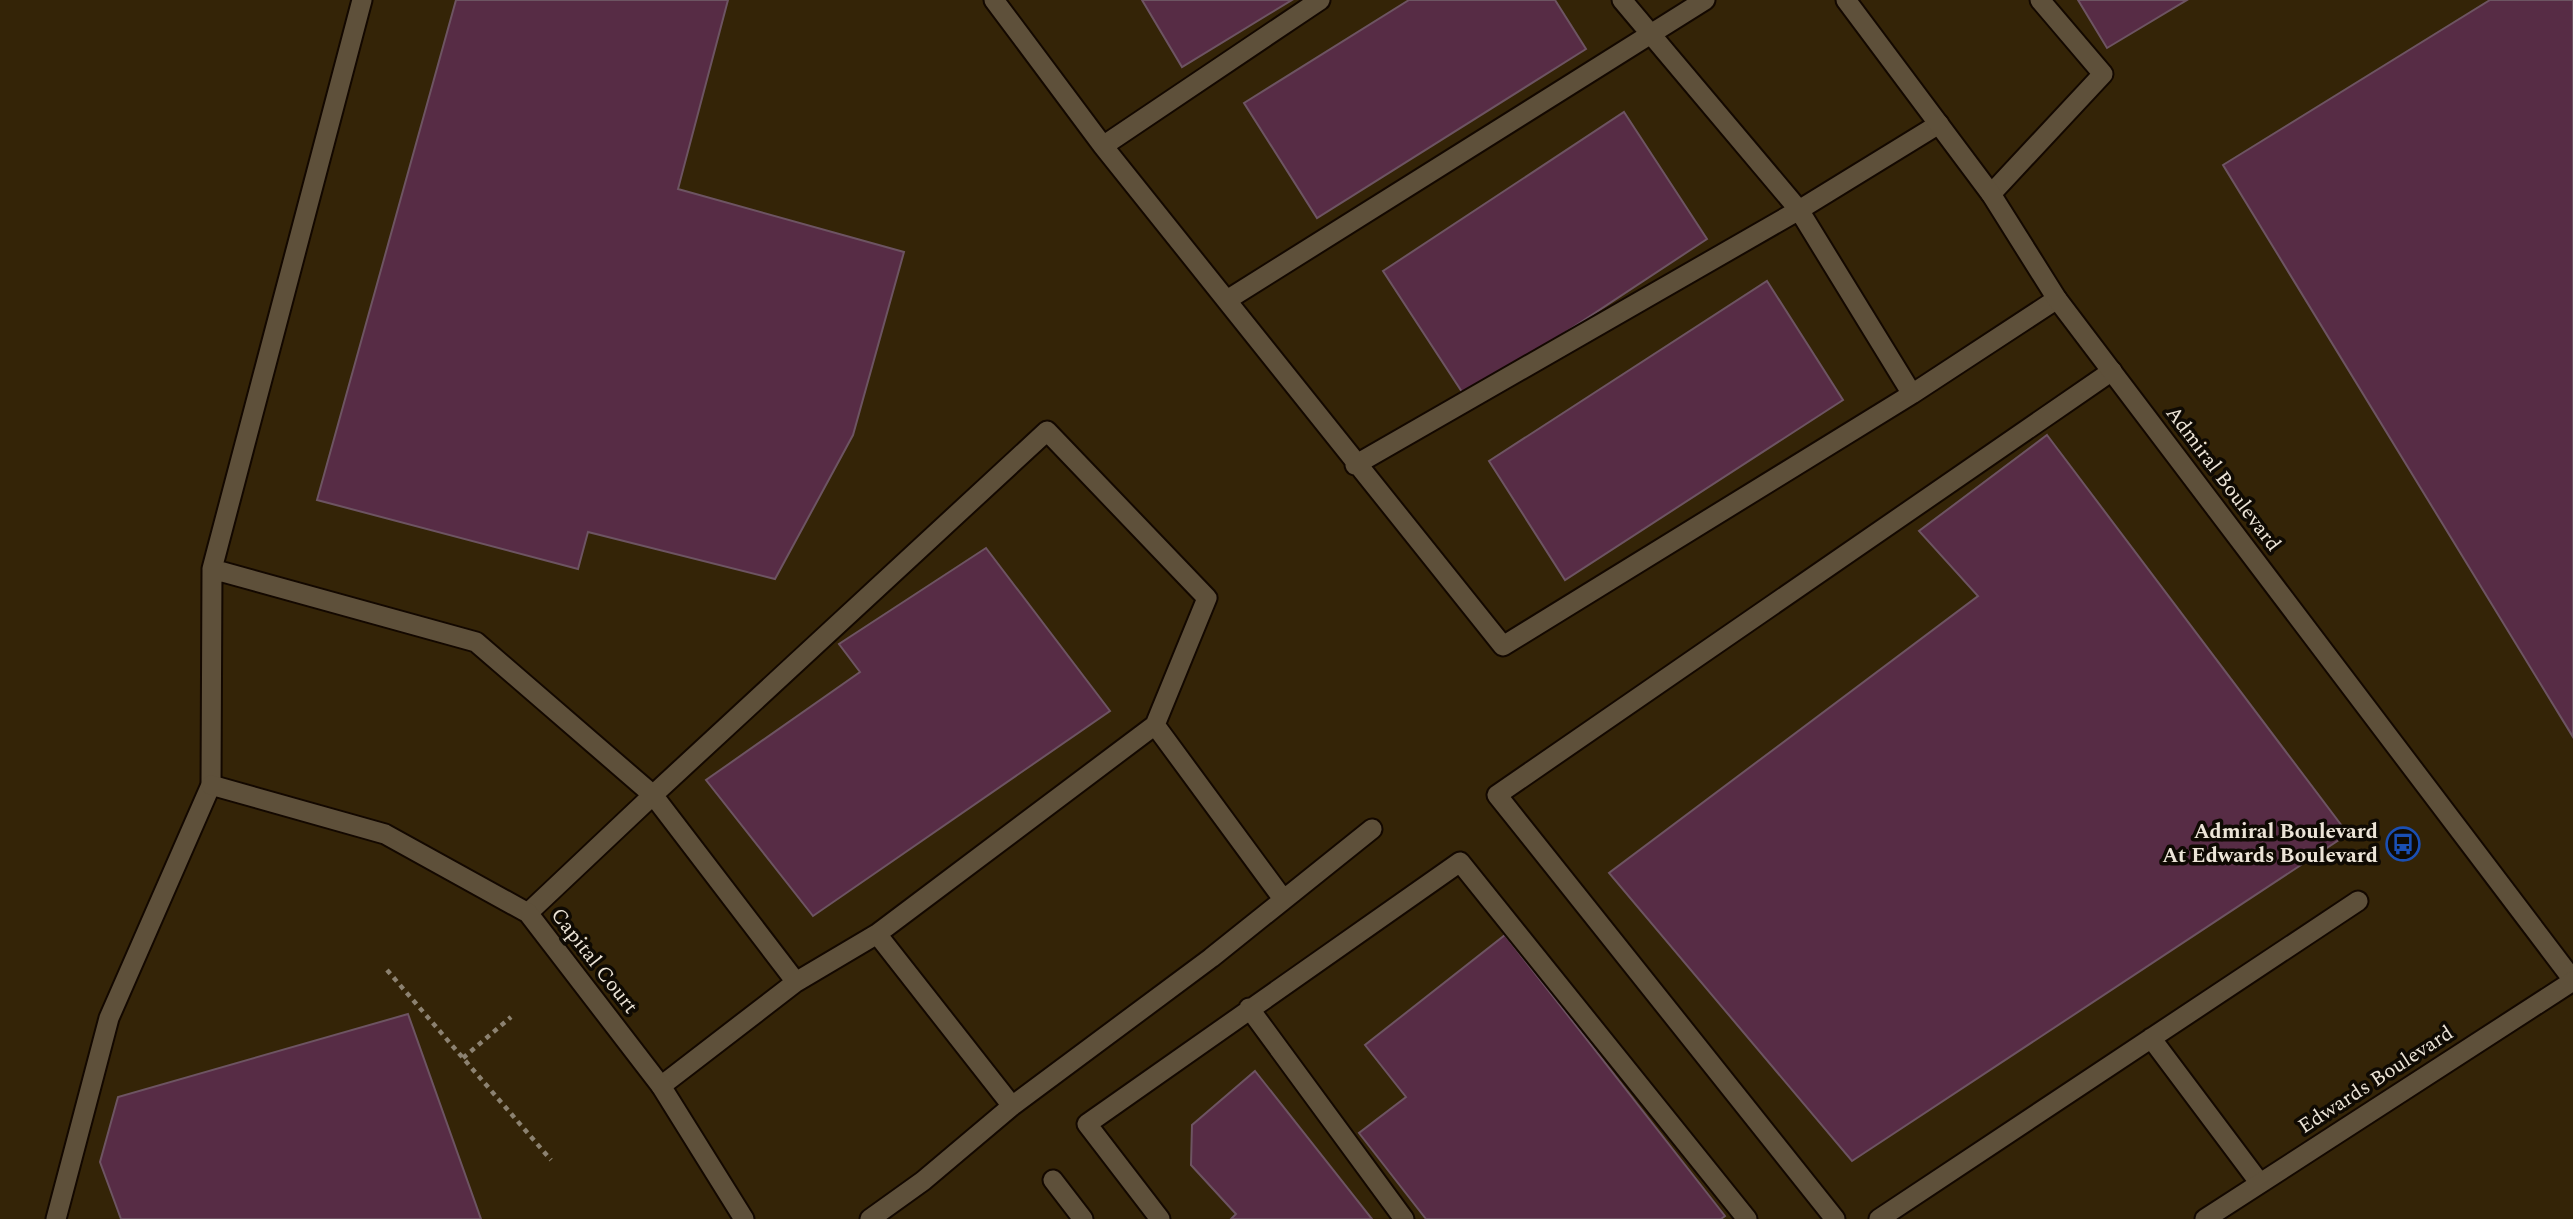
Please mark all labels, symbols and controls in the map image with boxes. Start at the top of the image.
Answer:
street label: Admiral Boulevard [2157,399,2289,559]
place label: Admiral Boulevard At Edwards Boulevard [2162,816,2378,872]
bus stop icon: Admiral Boulevard At Edwards Boulevard [2384,825,2422,863]
street label: Capital Court [542,901,646,1021]
street label: Edwards Boulevard [2292,1018,2460,1142]

